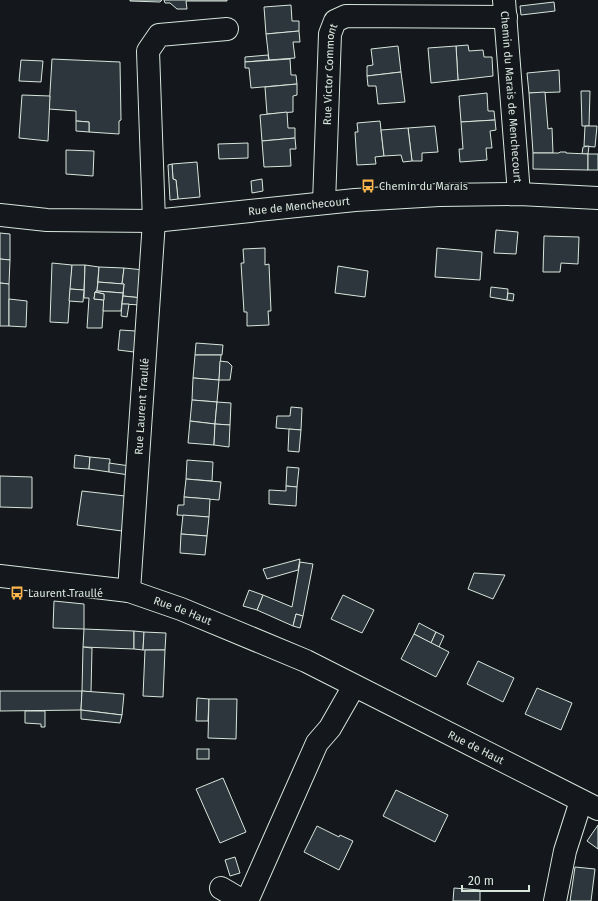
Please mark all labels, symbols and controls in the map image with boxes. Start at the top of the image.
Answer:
street label: Chemin du Marais de Menchecourt [498,10,524,183]
street label: Rue Victor Commont [321,22,340,125]
bus stop icon: Chemin du Marais [360,178,376,194]
place label: Chemin du Marais [379,180,468,193]
street label: Rue de Menchecourt [247,195,351,218]
street label: Rue Laurent Traullé [132,358,152,455]
bus stop icon: Laurent Traullé [9,585,25,601]
place label: Laurent Traullé [28,587,103,600]
street label: Rue de Haut [152,594,214,628]
street label: Rue de Haut [446,728,506,767]
scale bar [462,867,529,893]
text: 20 m [468,874,494,888]

